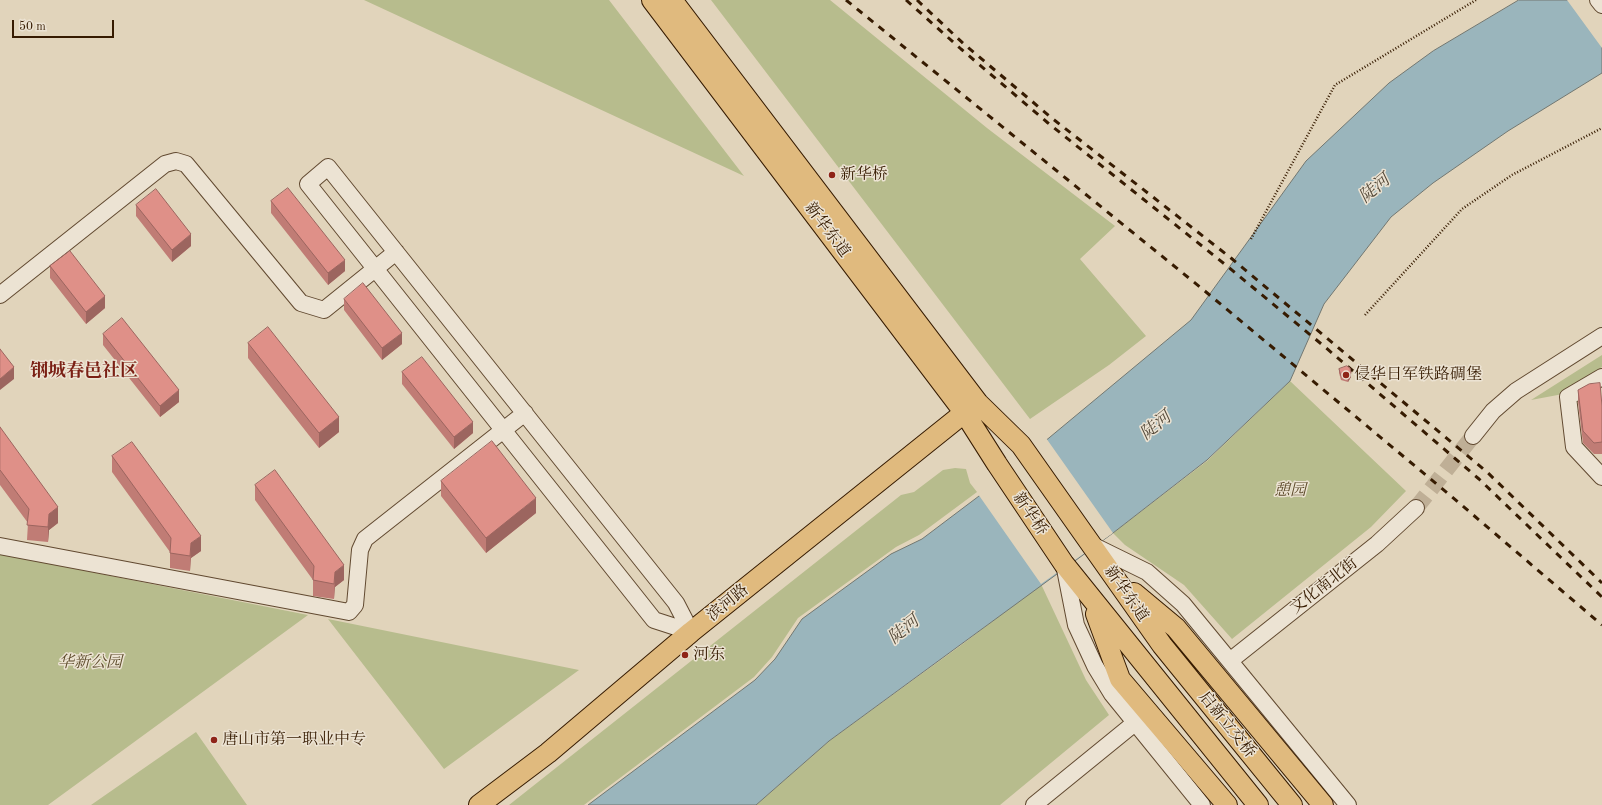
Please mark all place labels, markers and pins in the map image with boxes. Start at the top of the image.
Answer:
place label: 新华桥 [840,165,888,185]
marker: 新华桥 [827,170,837,180]
place label: 侵华日军铁路碉堡 [1354,365,1482,385]
marker: 侵华日军铁路碉堡 [1341,370,1351,380]
place label: 河东 [693,645,725,665]
marker: 河东 [680,650,690,660]
place label: 唐山市第一职业中专 [222,730,366,750]
marker: 唐山市第一职业中专 [209,735,219,745]

